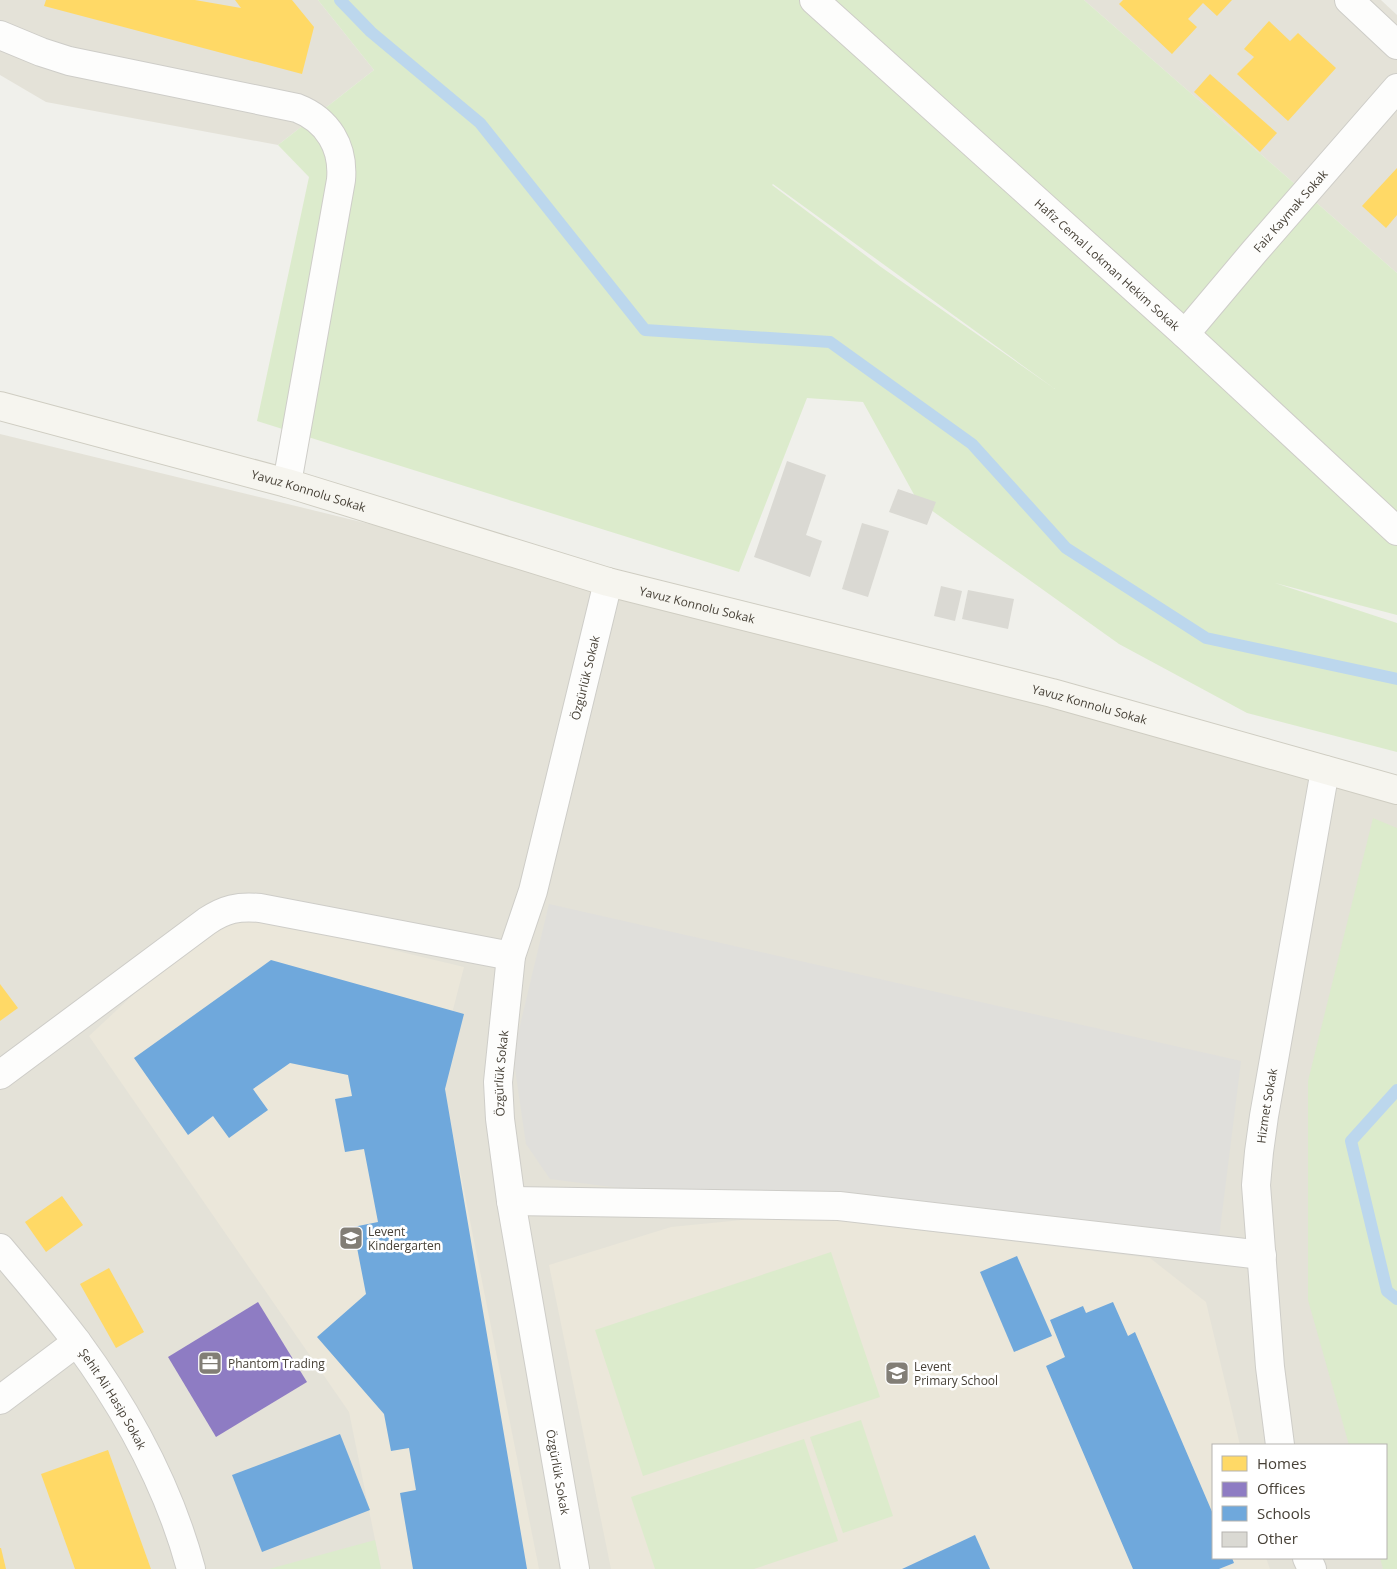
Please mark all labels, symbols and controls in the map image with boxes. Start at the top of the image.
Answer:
street label: Faiz Kaymak Sokak [1249,165,1331,256]
street label: Hafiz Cemal Lokman Hekim Sokak [1031,194,1184,335]
street label: Yavuz Konnolu Sokak [250,465,369,516]
street label: Yavuz Konnolu Sokak [638,582,757,627]
street label: Özgürlük Sokak [566,633,603,722]
street label: Yavuz Konnolu Sokak [1030,680,1150,728]
street label: Özgürlük Sokak [489,1029,512,1117]
street label: Hizmet Sokak [1252,1066,1281,1145]
place label: Levent Kindergarten [368,1223,441,1254]
school or university icon: Levent Kindergarten [338,1225,364,1251]
street label: Şehit Ali Hasip Sokak [76,1345,151,1453]
office icon: Phantom Trading [197,1350,223,1376]
place label: Phantom Trading [228,1355,325,1372]
place label: Levent Primary School [914,1358,998,1389]
school or university icon: Levent Primary School [884,1360,910,1386]
street label: Özgürlük Sokak [542,1428,574,1517]
legend [1212,1444,1387,1559]
text: Homes [1257,1453,1307,1473]
text: Offices [1257,1478,1305,1498]
text: Schools [1257,1503,1311,1523]
text: Other [1257,1528,1298,1548]

